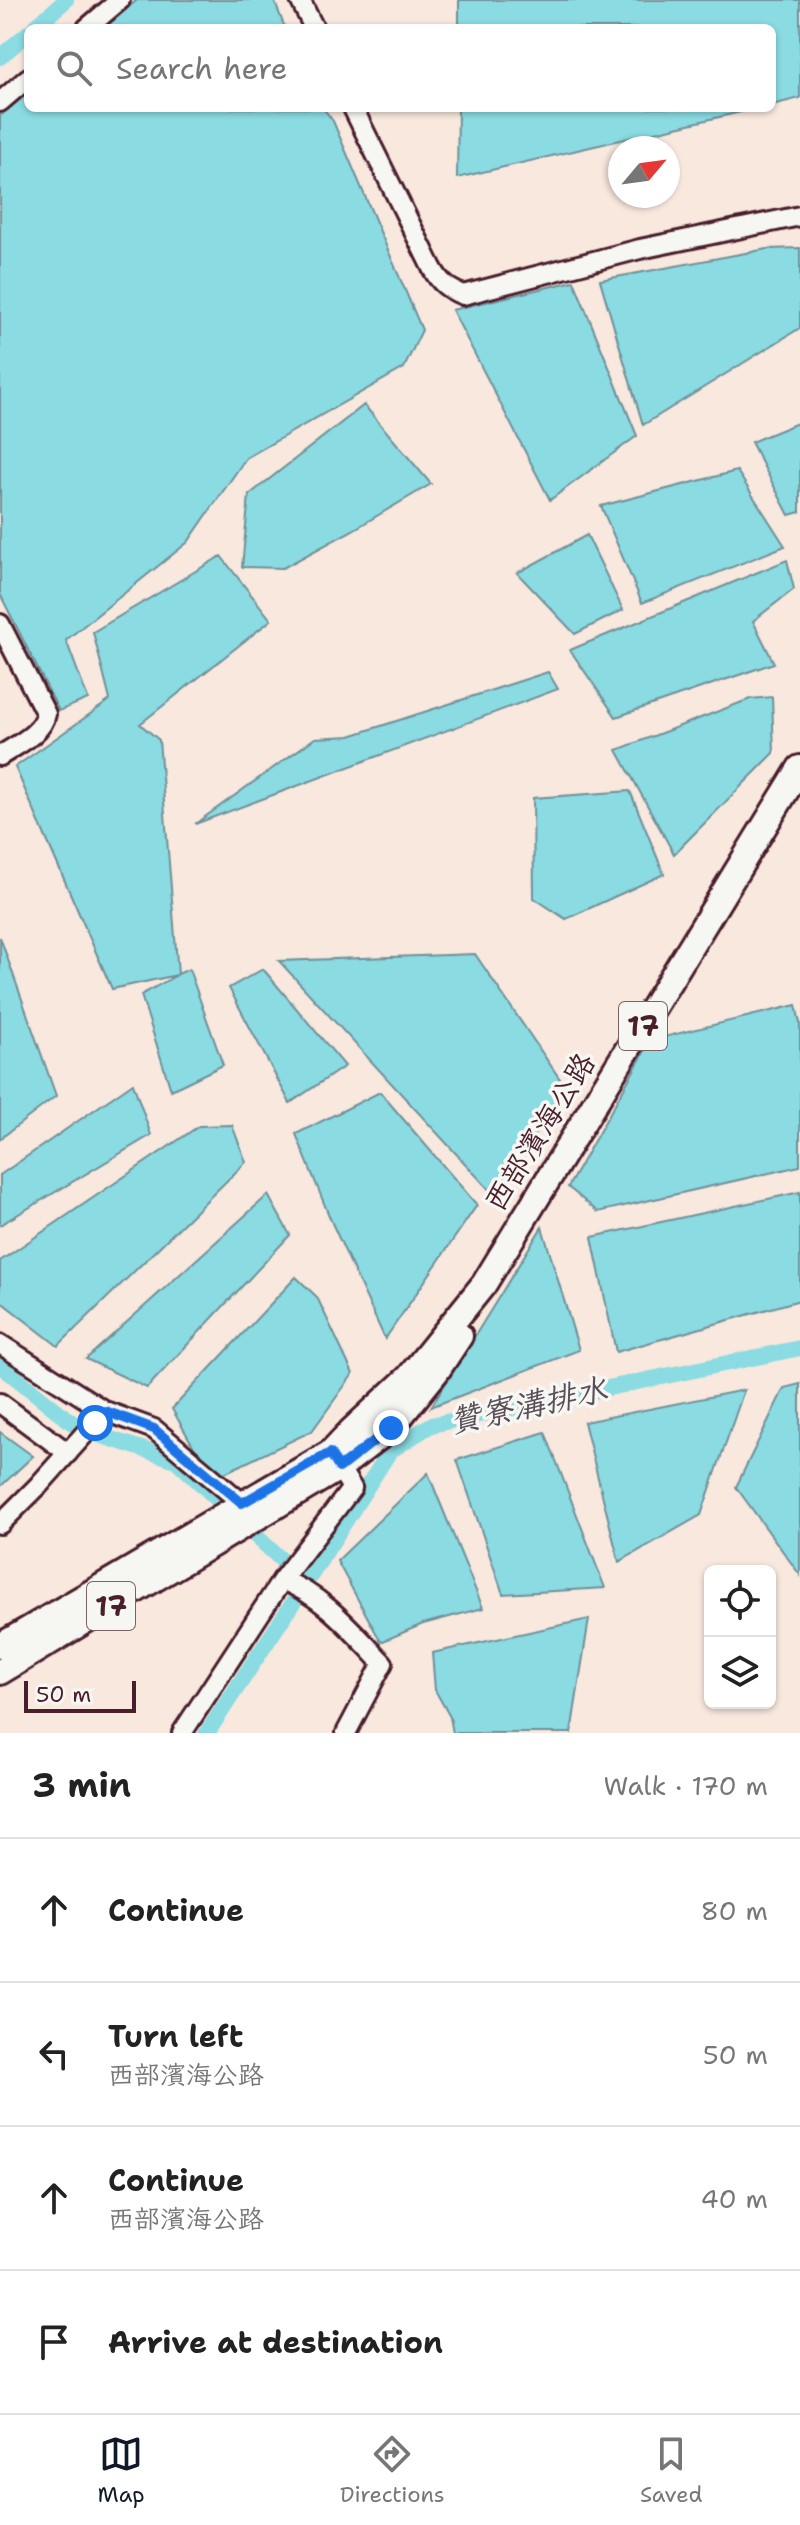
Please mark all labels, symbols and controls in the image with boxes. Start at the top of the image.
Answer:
search box [24,24,776,112]
icon: search [52,46,96,90]
text: Search here [116,48,287,89]
north arrow [608,136,680,208]
road number: 17 [619,1002,667,1050]
street label: 西部濱海公路 [474,1045,605,1219]
water label: 贊寮溝排水 [445,1367,612,1442]
route start [77,1405,113,1441]
route end [373,1410,409,1446]
map controls [704,1565,776,1709]
button: locate [704,1565,776,1637]
road number: 17 [87,1582,135,1630]
button: layers [704,1637,776,1709]
scale bar [24,1677,136,1713]
text: 50 m [36,1680,91,1709]
text: 3 min [32,1762,131,1808]
text: Walk · 170 m [604,1768,768,1803]
icon: ahead [32,1888,76,1932]
text: Continue [108,1890,244,1931]
text: 80 m [701,1893,768,1928]
text: Turn left [108,2016,243,2057]
icon: left [32,2032,76,2076]
text: 50 m [703,2037,768,2072]
text: 西部濱海公路 [108,2057,264,2092]
text: Continue [108,2160,244,2201]
icon: ahead [32,2176,76,2220]
text: 40 m [701,2181,768,2216]
text: 西部濱海公路 [108,2201,264,2236]
icon: arrive [32,2320,76,2364]
text: Arrive at destination [108,2322,443,2363]
tab: Map [98,2432,145,2509]
tab: Directions [340,2432,445,2509]
tab: Saved [640,2432,702,2509]

